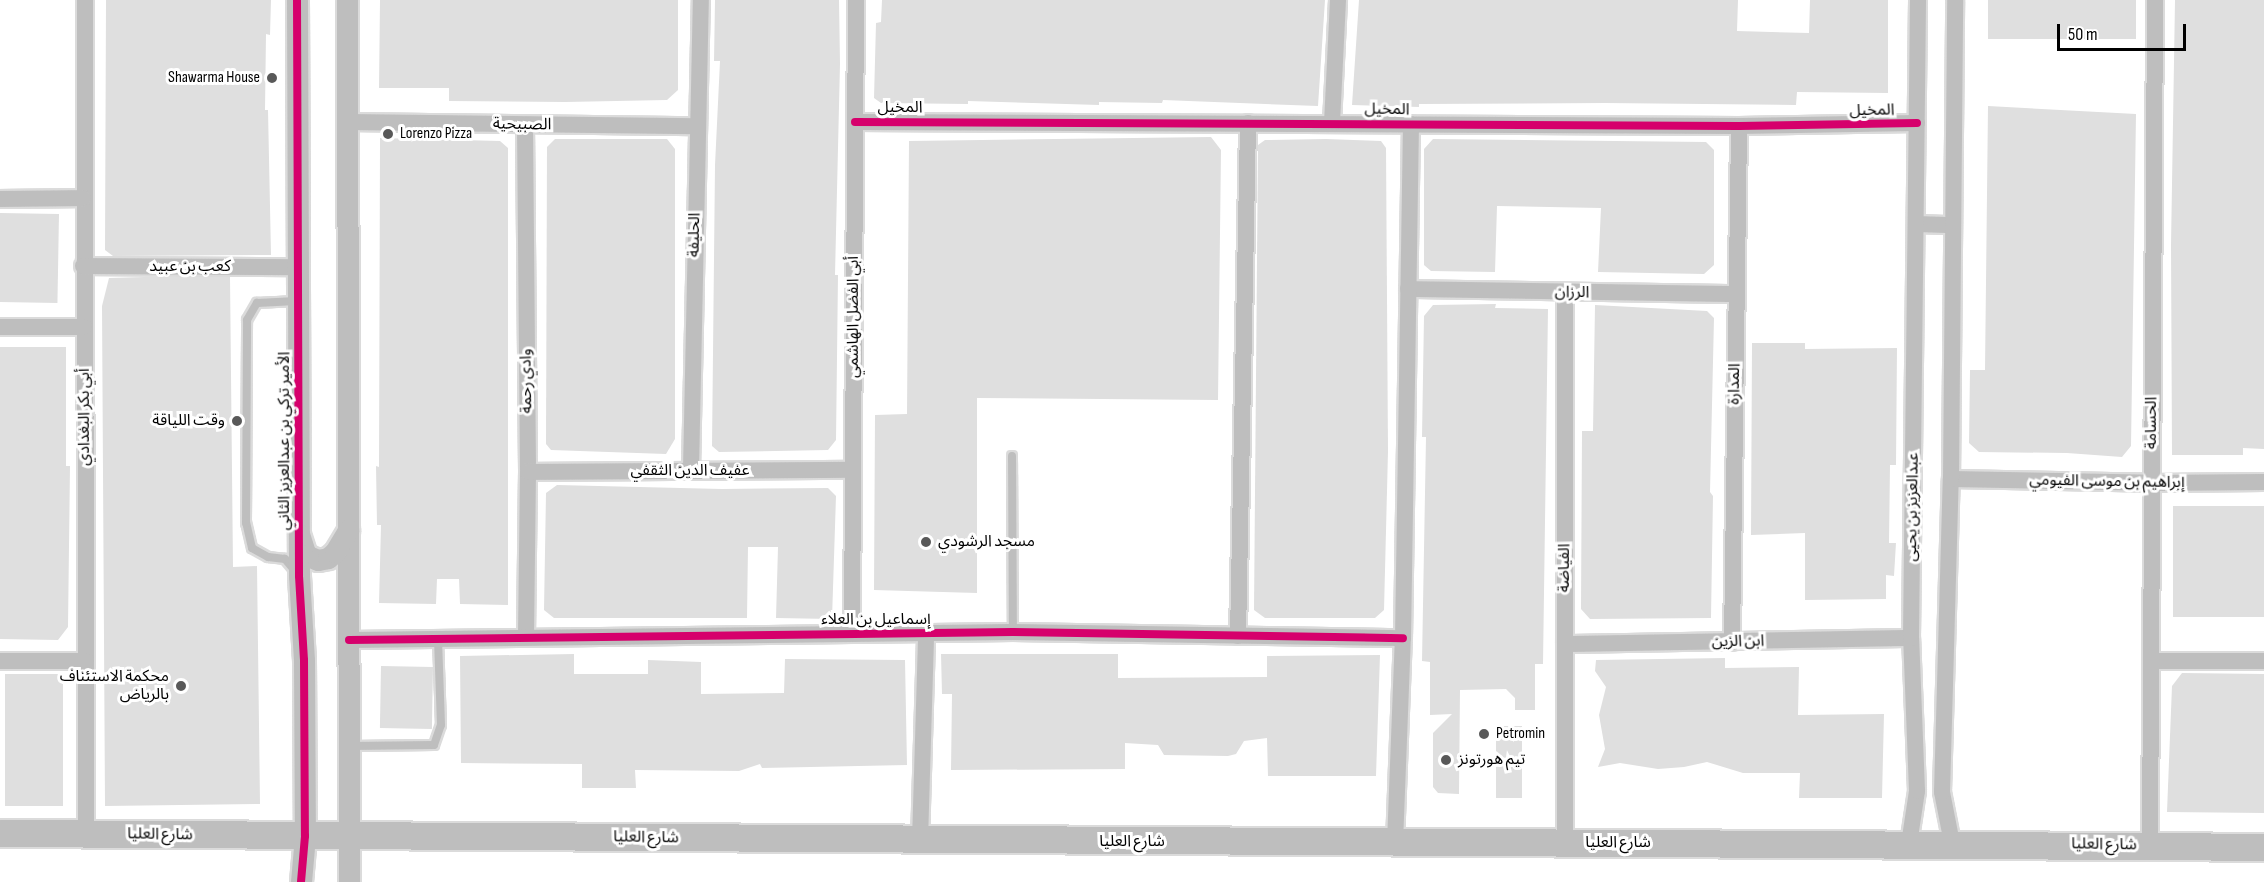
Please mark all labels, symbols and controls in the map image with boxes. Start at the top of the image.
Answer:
scale bar [2060,12,2189,50]
text: 50 m [2068,24,2098,45]
place label: Shawarma House [168,68,260,88]
marker: Shawarma House [265,71,279,85]
street label: المخيل [877,98,923,118]
street label: المخيل [1364,100,1410,120]
street label: المخيل [1849,101,1895,121]
street label: الصبيحية [493,115,551,135]
place label: Lorenzo Pizza [400,124,472,144]
marker: Lorenzo Pizza [381,127,395,141]
street label: الحليفة [685,213,705,257]
street label: أبي الفضل الهاشمي [844,256,864,378]
street label: كعب بن عبيد [149,257,231,277]
street label: الرزان [1555,283,1589,303]
street label: وادي رحمة [517,348,537,414]
street label: الأمير تركي بن عبدالعزيز الثاني [275,352,295,530]
street label: المدارة [1725,363,1745,405]
street label: أبي بكر البغدادي [75,368,95,466]
street label: الحسامة [2142,397,2162,449]
place label: وقت اللياقة [152,411,225,431]
marker: وقت اللياقة [230,414,244,428]
street label: عبدالعزيز بن يحيى [1902,452,1924,562]
street label: عفيف الدين الثقفي [630,461,750,481]
street label: إبراهيم بن موسى الفيومي [2029,471,2185,493]
place label: مسجد الرشودي [938,532,1035,552]
marker: مسجد الرشودي [919,535,933,549]
street label: الفياضة [1555,544,1575,592]
street label: إسماعيل بن العلاء [821,610,931,630]
street label: ابن الزين [1712,632,1764,652]
place label: محكمة الاستئناف بالرياض [60,667,169,705]
marker: محكمة الاستئناف بالرياض [174,679,188,693]
place label: Petromin [1496,724,1545,744]
marker: Petromin [1477,727,1491,741]
place label: تيم هورتونز [1458,750,1525,770]
marker: تيم هورتونز [1439,753,1453,767]
street label: شارع العليا [127,825,193,845]
street label: شارع العليا [613,828,679,848]
street label: شارع العليا [1099,832,1165,852]
street label: شارع العليا [1585,833,1651,853]
street label: شارع العليا [2071,835,2137,855]

